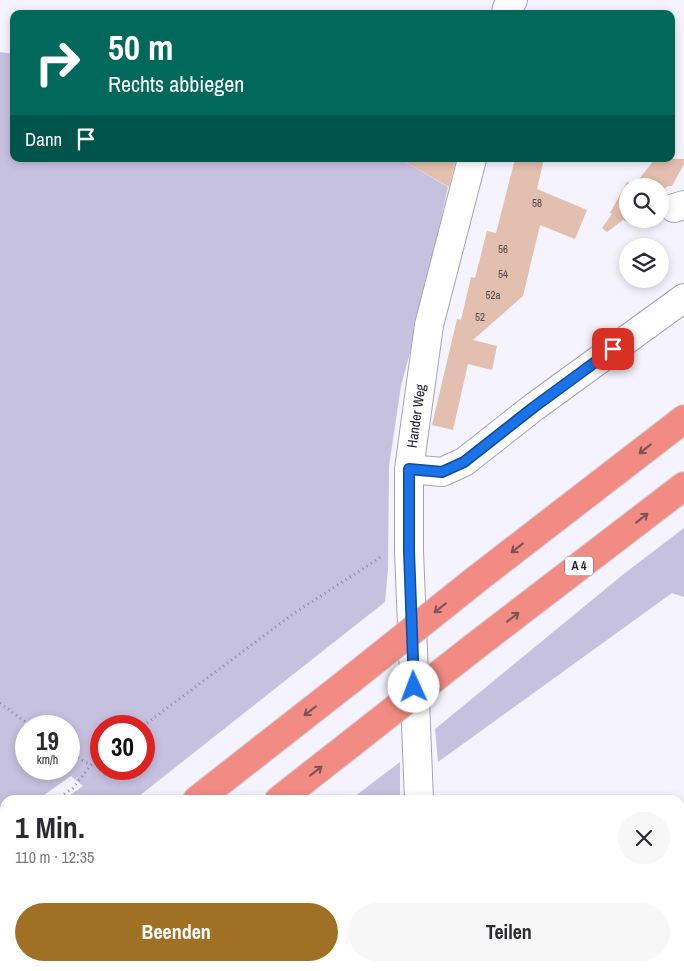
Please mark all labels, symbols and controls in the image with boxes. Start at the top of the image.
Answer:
text: 50 m [108,24,173,71]
icon: right [25,30,90,95]
text: Rechts abbiegen [108,69,244,99]
icon: arrive [72,125,100,153]
text: Dann [25,126,62,152]
map controls [619,178,669,288]
button: search [619,178,669,228]
house number: 58 [532,196,542,210]
button: layers [619,238,669,288]
house number: 56 [498,242,508,256]
house number: 54 [498,267,508,281]
house number: 52a [485,288,501,302]
house number: 52 [475,310,485,324]
pin [592,328,634,370]
icon: arrive [599,335,627,363]
street label: Hander Weg [403,382,429,449]
one-way arrow [639,443,652,454]
one-way arrow [635,513,648,524]
one-way arrow [510,543,524,553]
road number: A 4 [565,556,593,576]
one-way arrow [433,603,447,613]
one-way arrow [506,612,519,623]
position arrow [387,660,439,712]
one-way arrow [304,705,317,716]
speed limit sign: 30 [90,715,155,780]
text: 19 [36,724,59,758]
text: km/h [37,752,58,768]
one-way arrow [310,765,323,776]
text: 1 Min. [15,807,85,847]
button: close [618,812,670,864]
text: 110 m · 12:35 [15,846,94,868]
button: Beenden [15,903,338,961]
button: Teilen [348,903,670,961]

